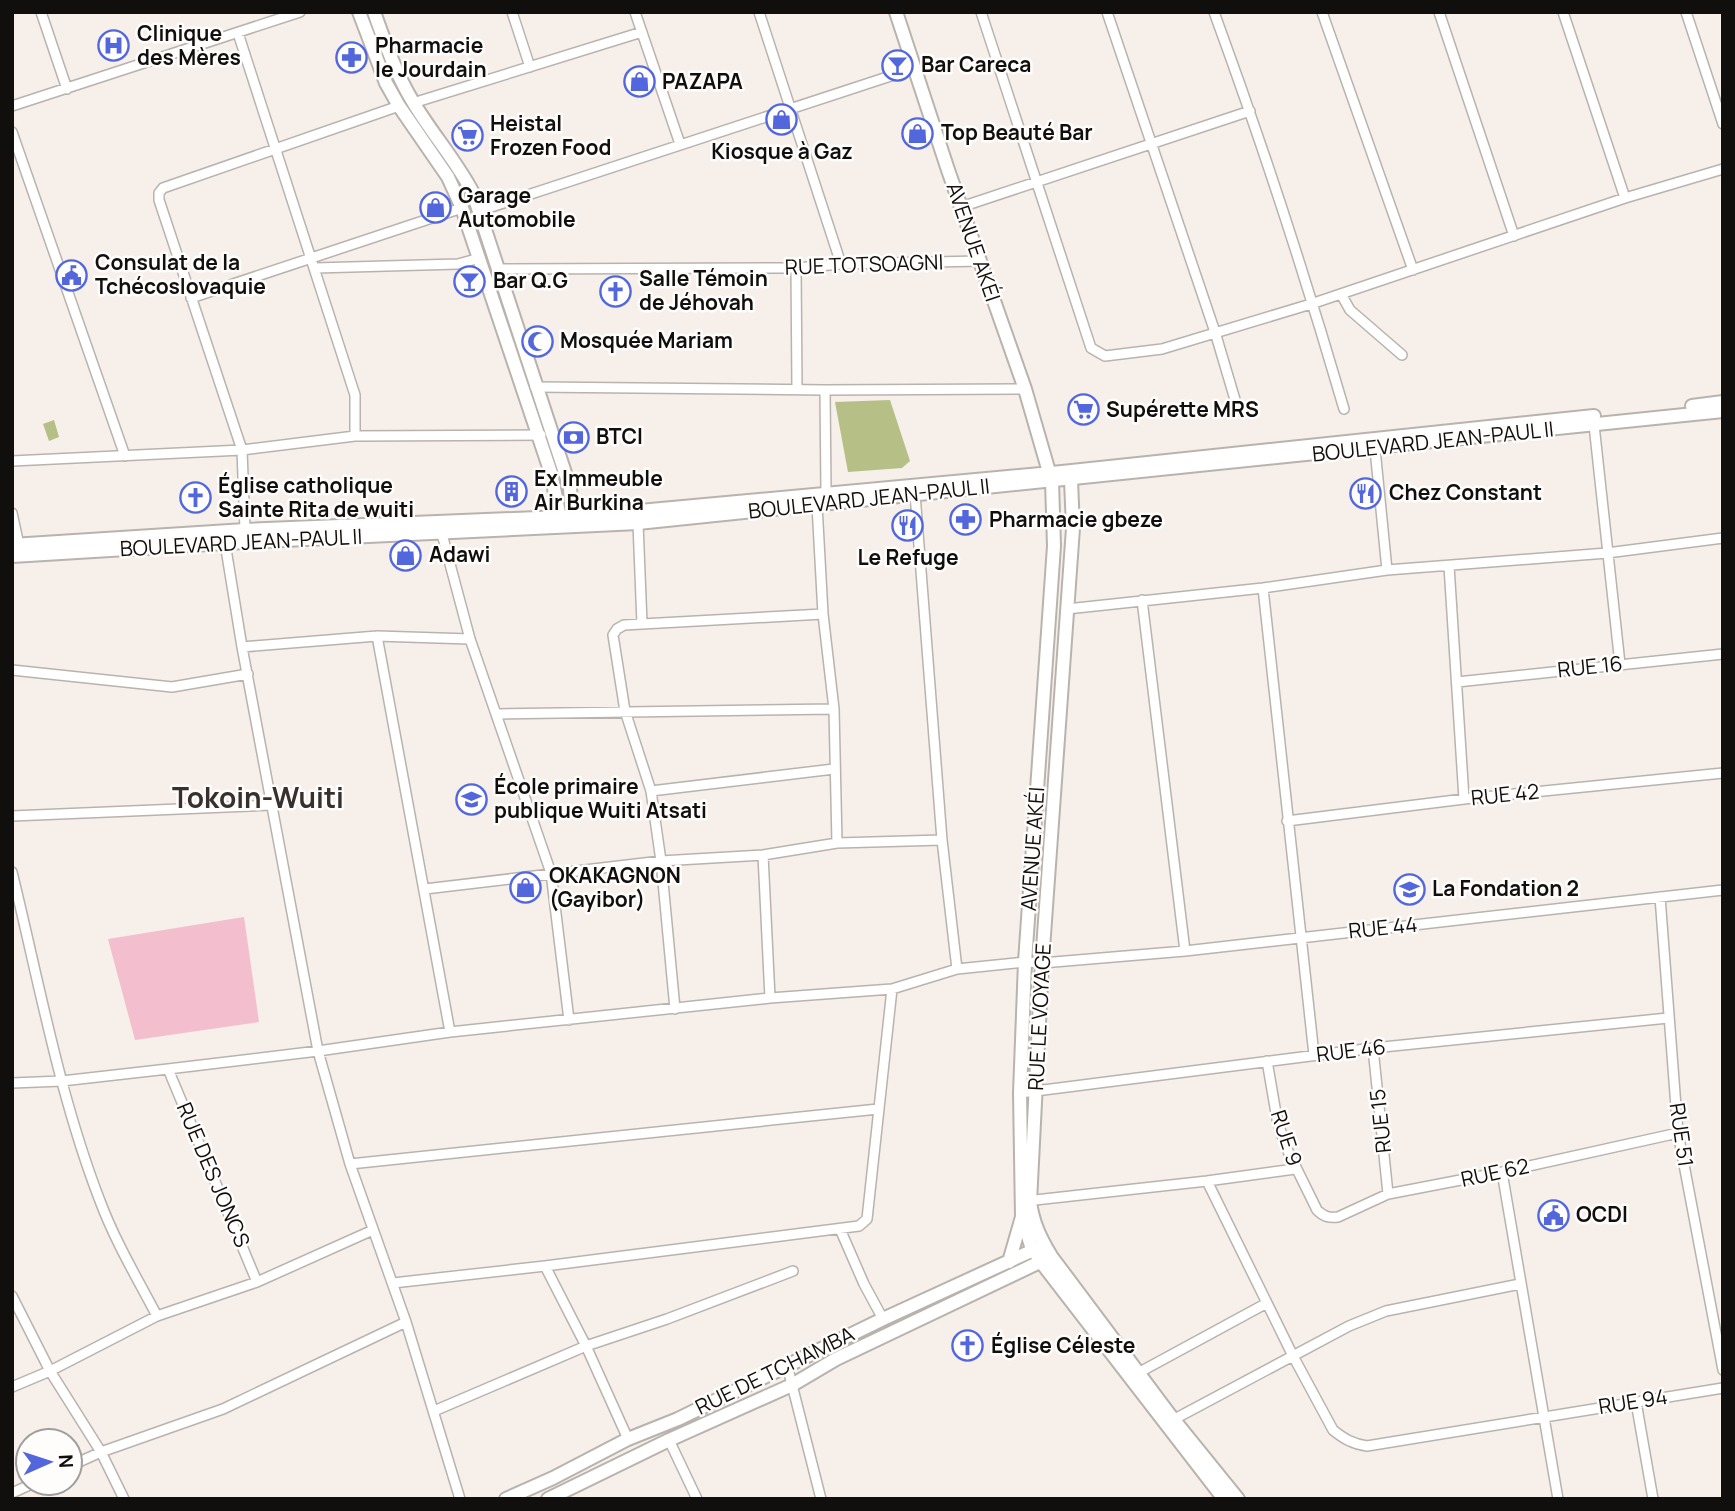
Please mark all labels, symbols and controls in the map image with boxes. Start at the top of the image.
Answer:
place label: Clinique des Mères [137,19,241,71]
hospital icon: Clinique des Mères [97,29,131,63]
place label: Pharmacie le Jourdain [375,31,487,83]
pharmacy icon: Pharmacie le Jourdain [335,41,369,75]
bar icon: Bar Careca [881,48,915,82]
place label: Bar Careca [921,50,1031,78]
shop icon: PAZAPA [622,65,656,99]
place label: PAZAPA [662,67,743,95]
shop icon: Kiosque à Gaz [765,103,799,137]
place label: Heistal Frozen Food [490,109,611,161]
shop icon: Top Beauté Bar [901,116,935,150]
place label: Top Beauté Bar [941,118,1093,146]
supermarket icon: Heistal Frozen Food [450,119,484,153]
place label: Kiosque à Gaz [711,137,853,165]
street label: AVENUE AKÉI [940,178,1007,305]
place label: Garage Automobile [458,181,576,233]
shop icon: Garage Automobile [418,191,452,225]
street label: RUE TOTSOAGNI [784,247,944,281]
place label: Consulat de la Tchécoslovaquie [95,248,266,300]
public building icon: Consulat de la Tchécoslovaquie [55,258,89,292]
bar icon: Bar Q.G [453,264,487,298]
place label: Salle Témoin de Jéhovah [639,264,768,316]
place label: Bar Q.G [493,266,568,294]
church icon: Salle Témoin de Jéhovah [599,274,633,308]
mosque icon: Mosquée Mariam [520,324,554,358]
place label: Mosquée Mariam [560,326,733,354]
supermarket icon: Supérette MRS [1066,393,1100,427]
place label: Supérette MRS [1106,395,1259,423]
street label: BOULEVARD JEAN-PAUL II [1311,414,1555,468]
bank icon: BTCI [556,420,590,454]
place label: BTCI [596,422,643,450]
place label: Ex Immeuble Air Burkina [534,464,663,516]
place label: Église catholique Sainte Rita de wuiti [218,471,414,523]
street label: BOULEVARD JEAN-PAUL II [747,471,991,525]
building icon: Ex Immeuble Air Burkina [494,474,528,508]
restaurant icon: Chez Constant [1349,476,1383,510]
place label: Chez Constant [1389,478,1542,506]
church icon: Église catholique Sainte Rita de wuiti [178,481,212,515]
pharmacy icon: Pharmacie gbeze [949,503,983,537]
place label: Pharmacie gbeze [989,505,1163,533]
restaurant icon: Le Refuge [891,509,925,543]
street label: BOULEVARD JEAN-PAUL II [119,522,363,562]
shop icon: Adawi [389,538,423,572]
place label: Adawi [429,540,490,568]
place label: Le Refuge [857,543,959,571]
street label: RUE 16 [1556,649,1624,683]
place label: École primaire publique Wuiti Atsati [494,772,707,824]
street label: RUE 42 [1469,777,1540,812]
district label: Tokoin-Wuiti [172,778,344,816]
school or university icon: École primaire publique Wuiti Atsati [454,782,488,816]
street label: AVENUE AKÉI [1014,786,1050,912]
place label: OKAKAGNON (Gayibor) [549,861,681,913]
shop icon: OKAKAGNON (Gayibor) [509,871,543,905]
school or university icon: La Fondation 2 [1392,872,1426,906]
place label: La Fondation 2 [1432,874,1579,902]
street label: RUE 44 [1347,909,1419,945]
street label: RUE LE VOYAGE [1021,942,1057,1091]
street label: RUE 46 [1315,1032,1387,1068]
street label: RUE 15 [1363,1088,1397,1155]
street label: RUE DES JONCS [171,1098,257,1251]
street label: RUE 51 [1664,1101,1700,1169]
street label: RUE 9 [1265,1106,1309,1169]
street label: RUE 62 [1458,1151,1532,1193]
public building icon: OCDI [1536,1198,1570,1232]
place label: OCDI [1576,1200,1628,1228]
street label: RUE DE TCHAMBA [690,1319,859,1421]
church icon: Église Céleste [951,1329,985,1363]
place label: Église Céleste [991,1331,1135,1359]
street label: RUE 94 [1596,1382,1669,1420]
north arrow [14,1427,84,1497]
text: N [53,1454,79,1469]

